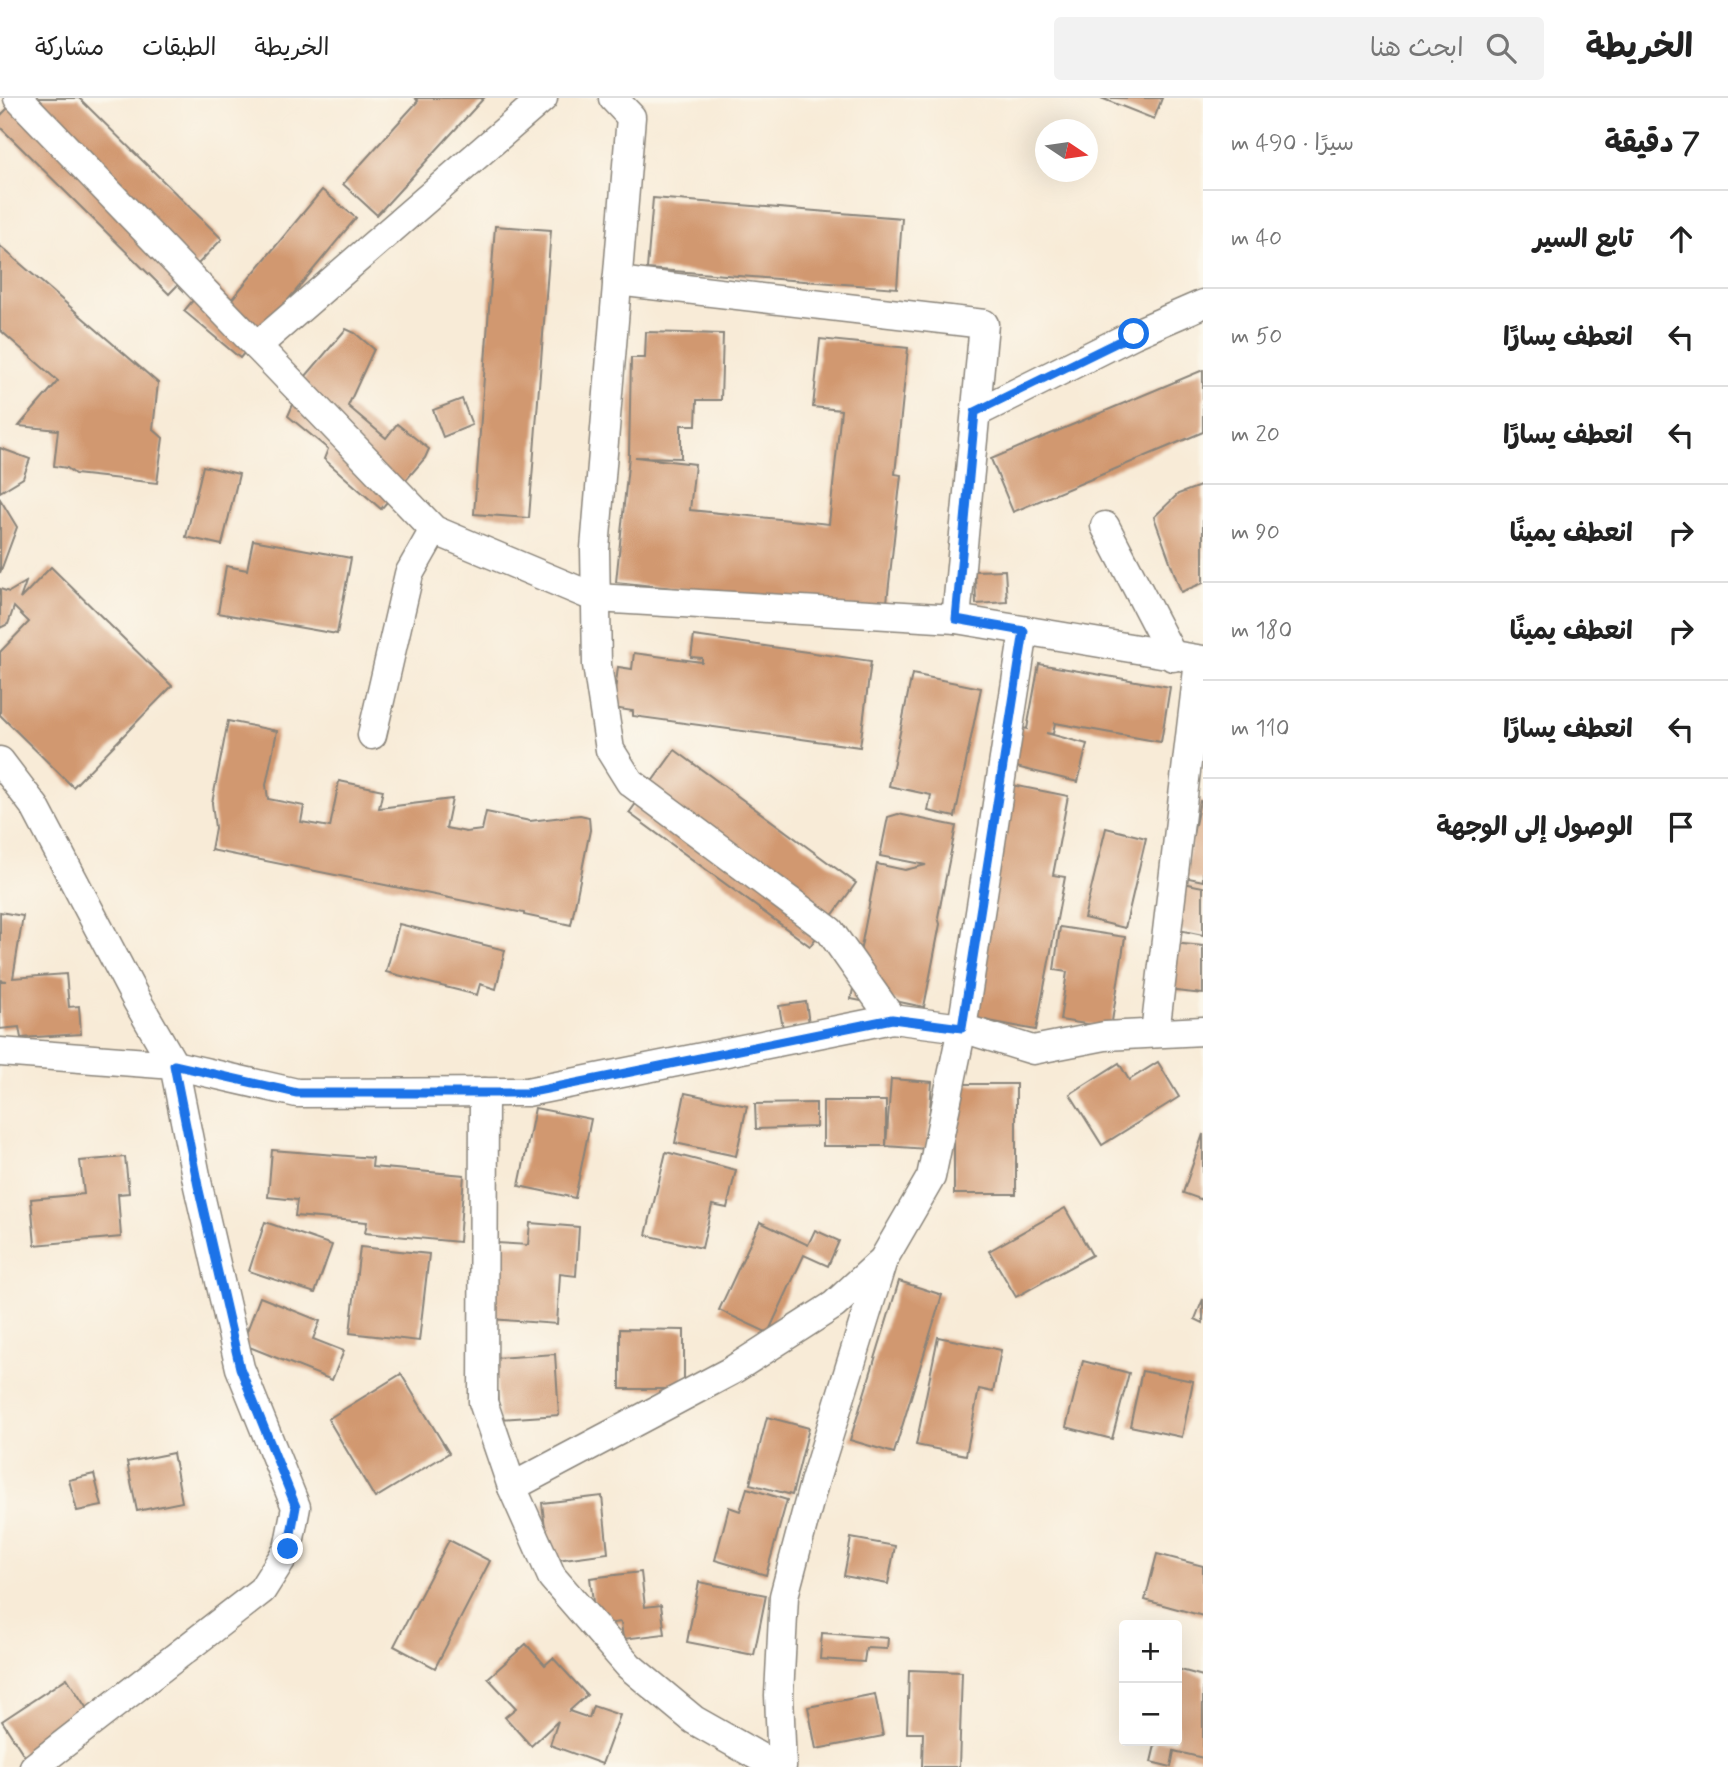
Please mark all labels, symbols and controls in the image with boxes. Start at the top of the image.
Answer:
search box [1054,17,1544,80]
text: الخريطة [1586,26,1693,70]
icon: search [1482,29,1520,67]
text: ابحث هنا [1370,32,1464,66]
text: مشاركة [35,33,104,64]
text: الطبقات [142,33,217,64]
text: الخريطة [255,33,329,64]
north arrow [1035,119,1098,182]
text: 7 دقيقة [1604,124,1700,163]
text: سيرًا · 490 m [1231,129,1354,159]
icon: ahead [1662,220,1700,258]
text: تابع السير [1533,223,1633,257]
text: 40 m [1231,224,1282,254]
route start [1118,318,1149,349]
icon: left [1662,318,1700,356]
text: انعطف يسارًا [1503,321,1633,355]
text: 50 m [1231,322,1283,352]
icon: left [1662,416,1700,454]
text: انعطف يسارًا [1503,419,1633,453]
text: 20 m [1231,420,1280,450]
icon: right [1662,514,1700,552]
text: انعطف يمينًا [1510,517,1633,551]
text: 90 m [1231,518,1280,548]
icon: right [1662,612,1700,650]
text: انعطف يمينًا [1510,615,1633,649]
text: 180 m [1231,616,1292,646]
icon: left [1662,710,1700,748]
text: انعطف يسارًا [1503,713,1633,747]
text: 110 m [1231,714,1290,744]
icon: arrive [1662,808,1700,846]
text: الوصول إلى الوجهة [1436,811,1633,845]
route end [272,1533,303,1564]
map controls [1119,1620,1182,1746]
button: + [1119,1620,1182,1683]
button: − [1119,1683,1182,1746]

